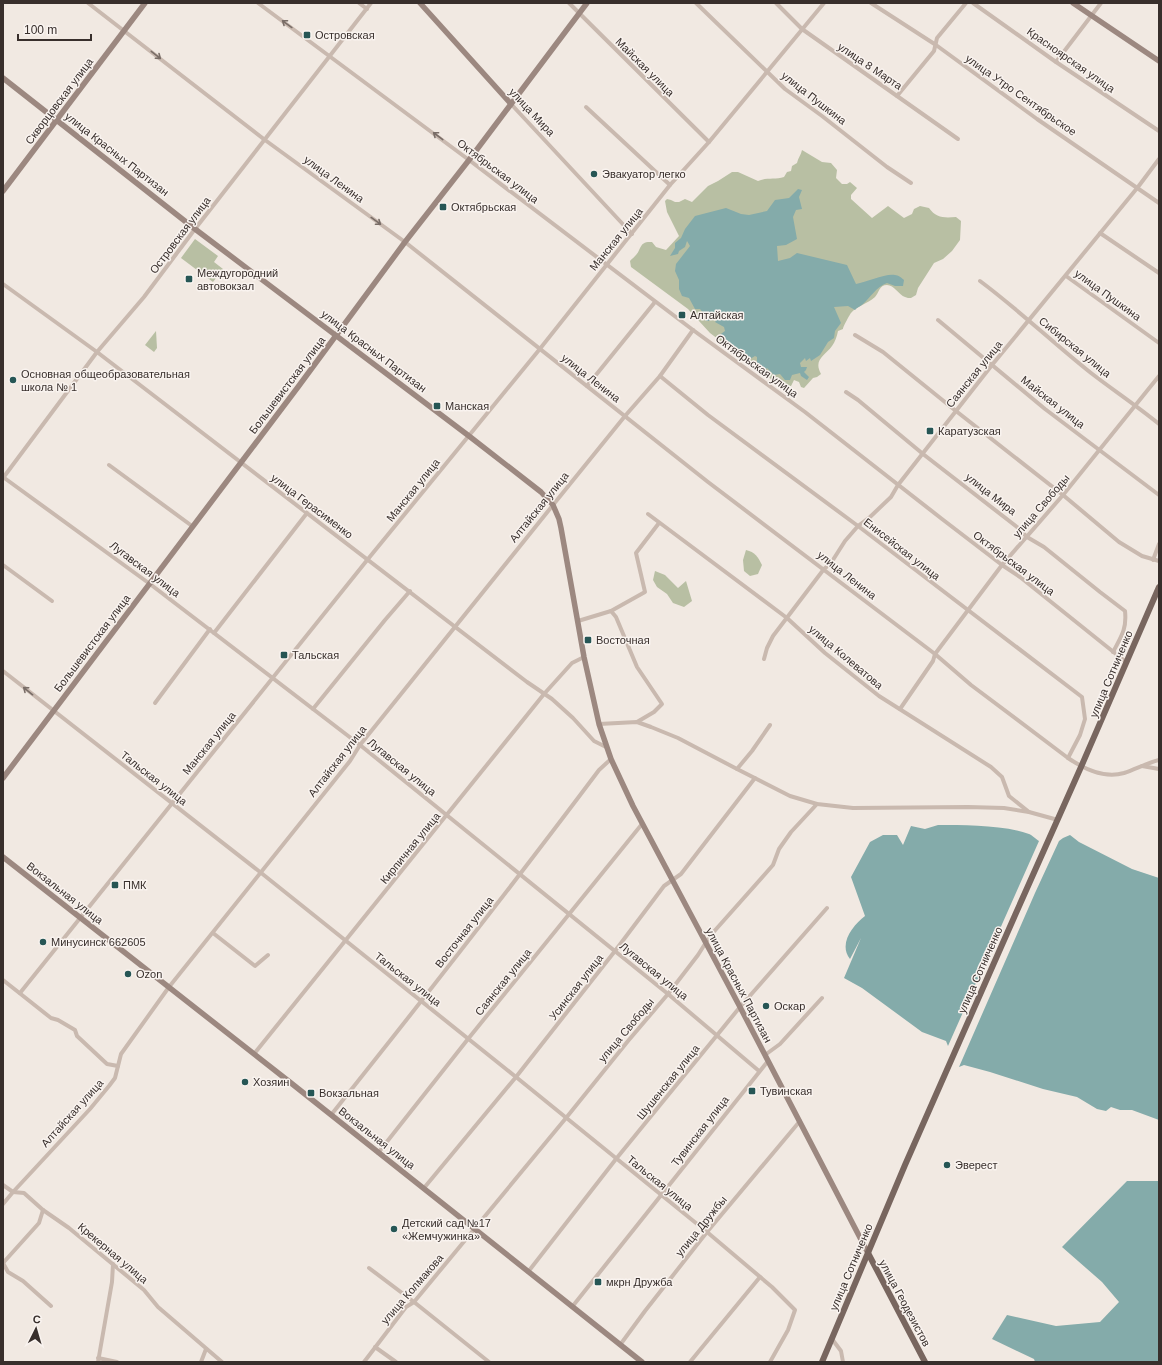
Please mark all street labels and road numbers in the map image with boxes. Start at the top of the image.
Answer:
street label: Красноярская улица [1025,25,1118,95]
street label: Майская улица [613,35,677,99]
street label: улица 8 Марта [836,40,905,92]
street label: улица Утро Сентябрьское [963,52,1079,138]
street label: Скворцовская улица [23,55,96,146]
street label: улица Пушкина [779,69,849,127]
street label: улица Мира [507,86,558,139]
street label: улица Красных Партизан [63,110,171,198]
street label: Октябрьская улица [455,136,541,206]
street label: улица Ленина [302,153,367,205]
street label: Островская улица [147,194,213,276]
street label: Манская улица [587,204,646,273]
street label: улица Пушкина [1073,267,1144,323]
street label: улица Красных Партизан [319,308,429,394]
street label: Сибирская улица [1037,314,1114,380]
street label: Октябрьская улица [714,332,801,400]
street label: Большевистская улица [247,333,328,436]
street label: Саянская улица [943,338,1005,410]
street label: улица Ленина [559,351,623,405]
street label: Майская улица [1019,373,1088,431]
street label: Манская улица [384,455,443,524]
street label: Алтайская улица [507,469,572,545]
street label: улица Герасименко [269,471,355,541]
street label: улица Мира [963,471,1019,518]
street label: улица Свободы [1010,472,1072,540]
street label: Енисейская улица [862,516,943,583]
street label: Октябрьская улица [971,529,1058,598]
street label: Лугавская улица [108,539,183,600]
street label: улица Ленина [815,548,879,602]
street label: Большевистская улица [52,591,133,694]
street label: улица Колеватова [807,623,886,692]
street label: улица Сотниченко [1087,629,1135,719]
street label: Манская улица [180,708,239,777]
street label: Алтайская улица [306,722,369,799]
street label: Лугавская улица [365,736,439,799]
street label: Тальская улица [119,749,190,808]
street label: Кирпичная улица [378,809,443,886]
street label: Вокзальная улица [25,860,106,927]
street label: Восточная улица [433,893,496,970]
street label: улица Сотниченко [956,925,1004,1015]
street label: улица Красных Партизан [704,926,774,1044]
street label: Лугавская улица [617,940,691,1003]
street label: Саянская улица [472,946,534,1018]
street label: Тальская улица [373,950,444,1009]
street label: Усинская улица [547,951,606,1022]
street label: улица Свободы [596,996,656,1064]
street label: Шушенская улица [634,1042,702,1122]
street label: Алтайская улица [38,1076,106,1149]
street label: Тувинская улица [669,1093,732,1168]
street label: Вокзальная улица [337,1105,418,1172]
street label: Тальская улица [625,1153,696,1214]
street label: улица Дружбы [673,1193,729,1259]
street label: Крекерная улица [76,1220,151,1286]
street label: улица Сотниченко [827,1222,875,1312]
street label: улица Колмакова [378,1251,446,1326]
street label: улица Геодезистов [877,1258,933,1348]

